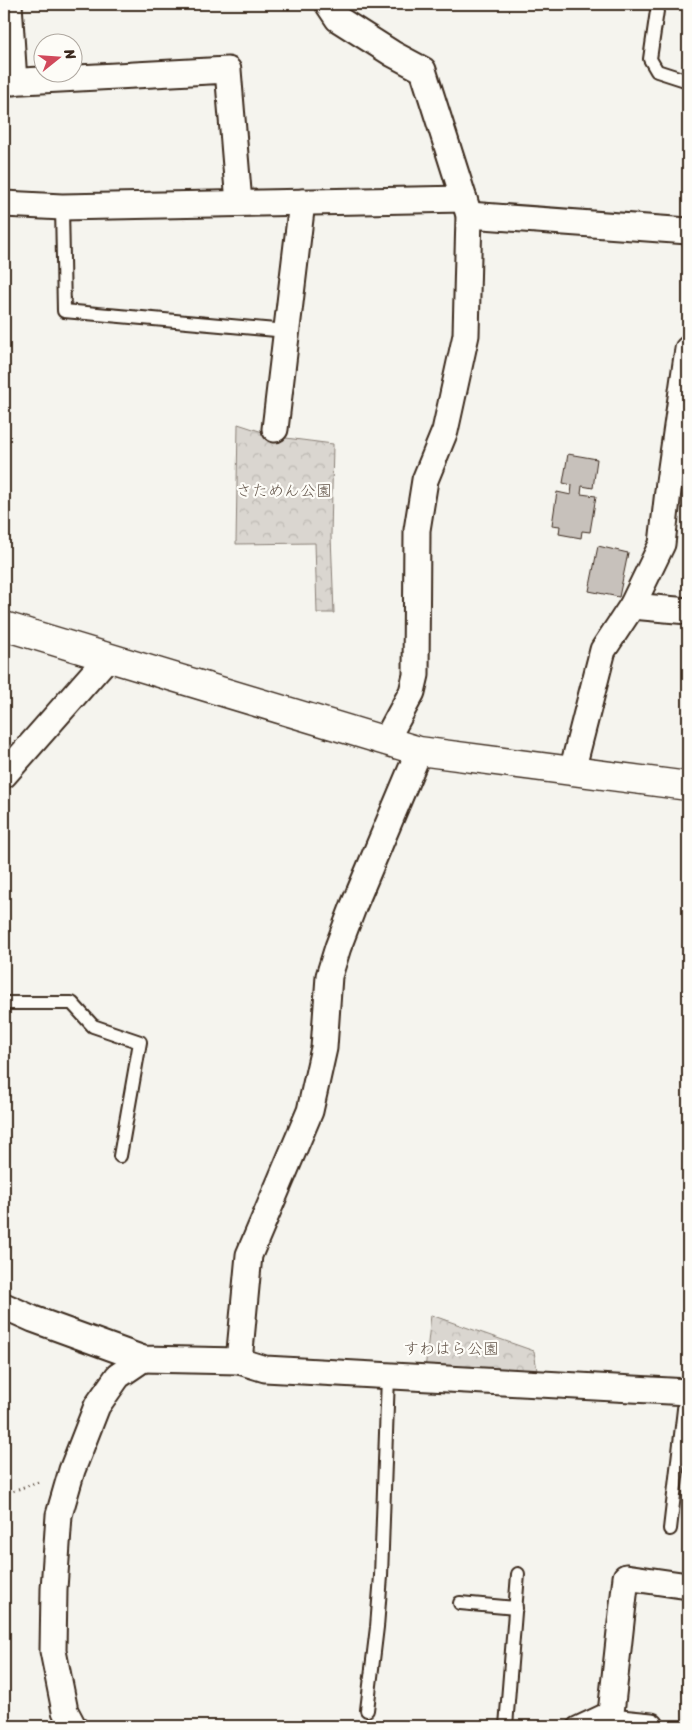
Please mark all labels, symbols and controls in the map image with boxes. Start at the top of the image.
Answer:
north arrow [32,32,82,82]
text: N [56,45,83,63]
park label: さためん公園 [236,476,332,505]
park label: すわはら公園 [403,1334,499,1363]

